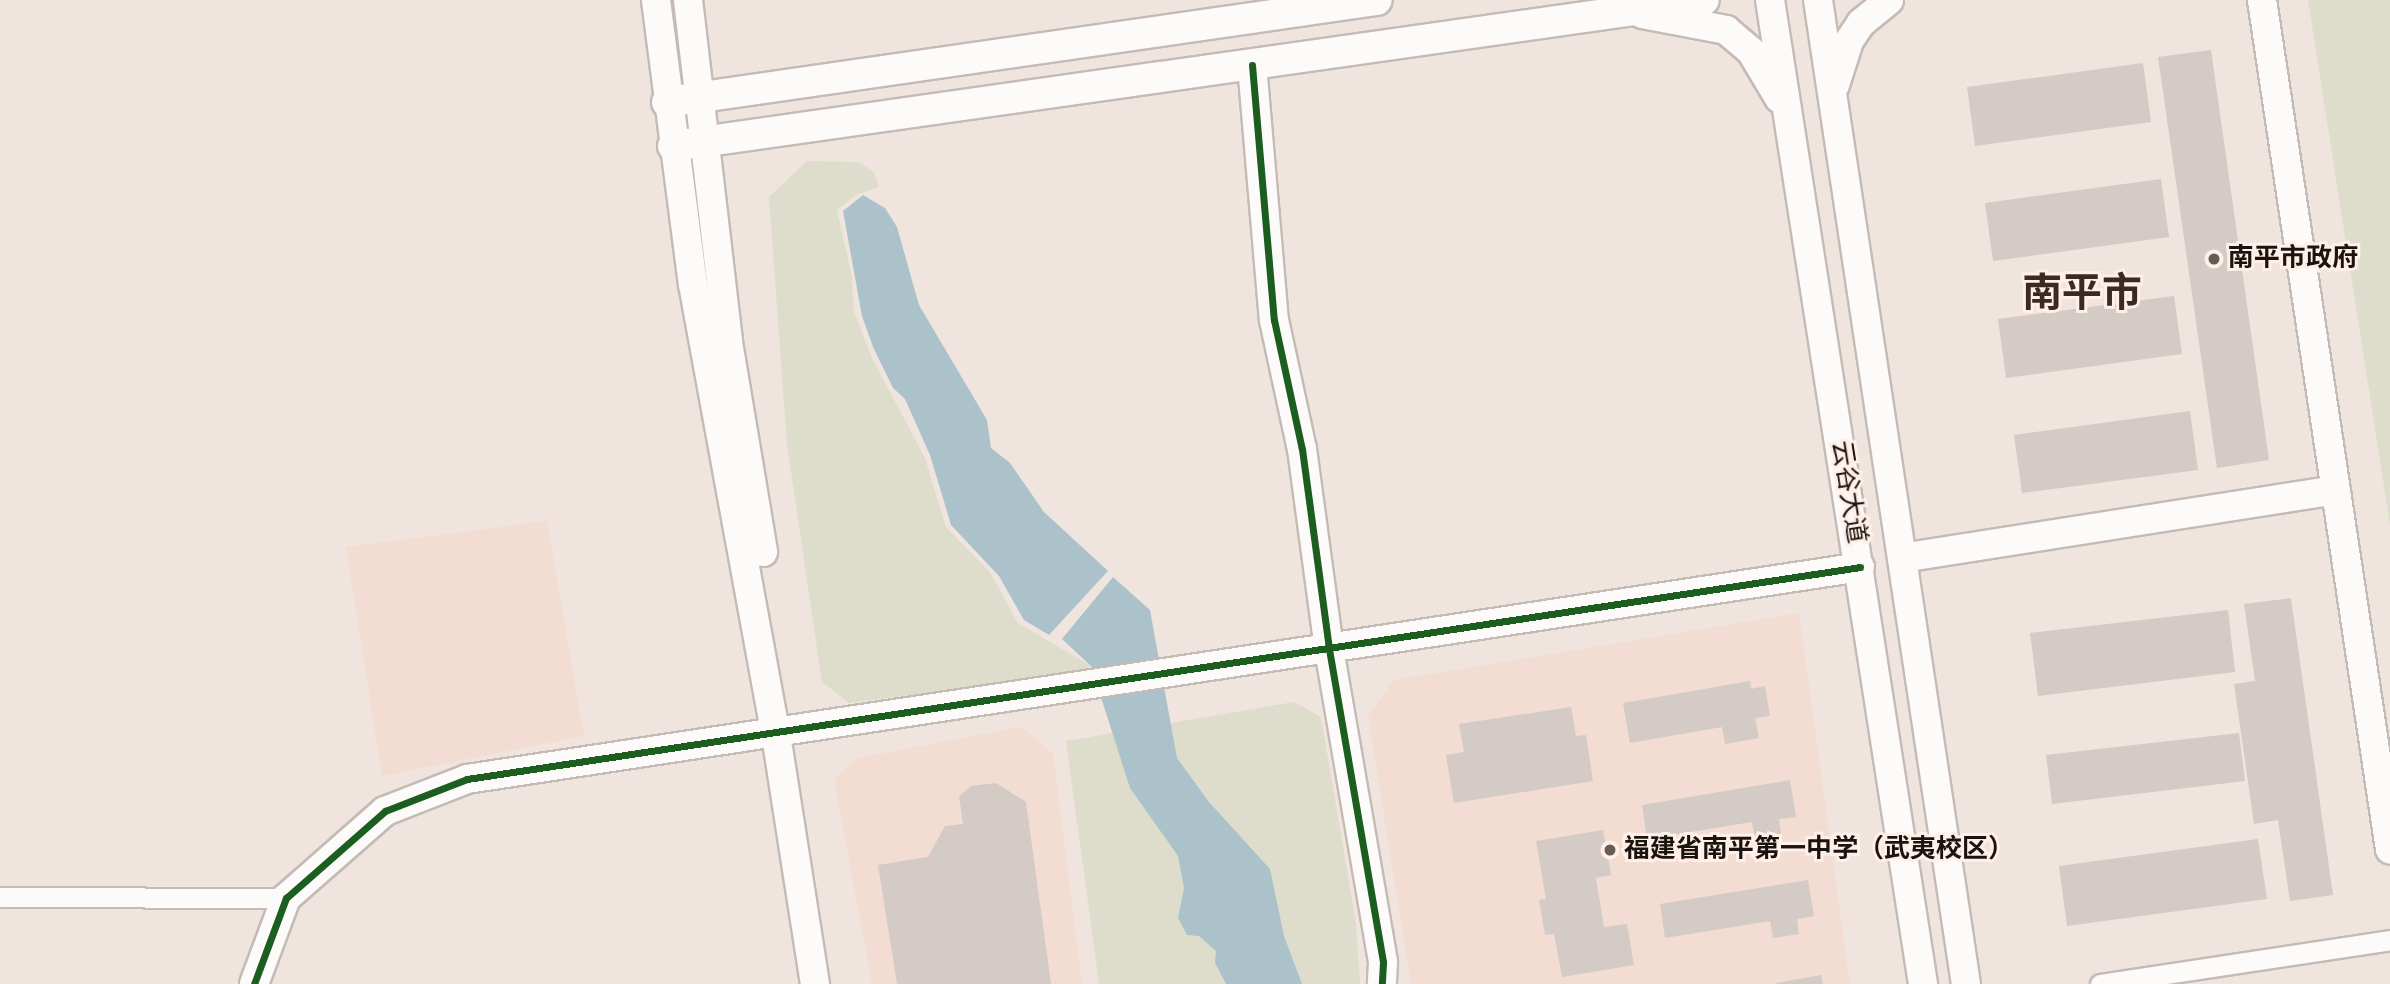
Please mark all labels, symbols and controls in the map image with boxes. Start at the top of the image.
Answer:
place label: 南平市政府 [2228,243,2358,275]
marker: 南平市政府 [2206,251,2222,267]
district label: 南平市 [2022,269,2142,317]
street label: 云谷大道 [1824,438,1872,546]
place label: 福建省南平第一中学（武夷校区） [1624,834,2014,866]
marker: 福建省南平第一中学（武夷校区） [1602,842,1618,858]

